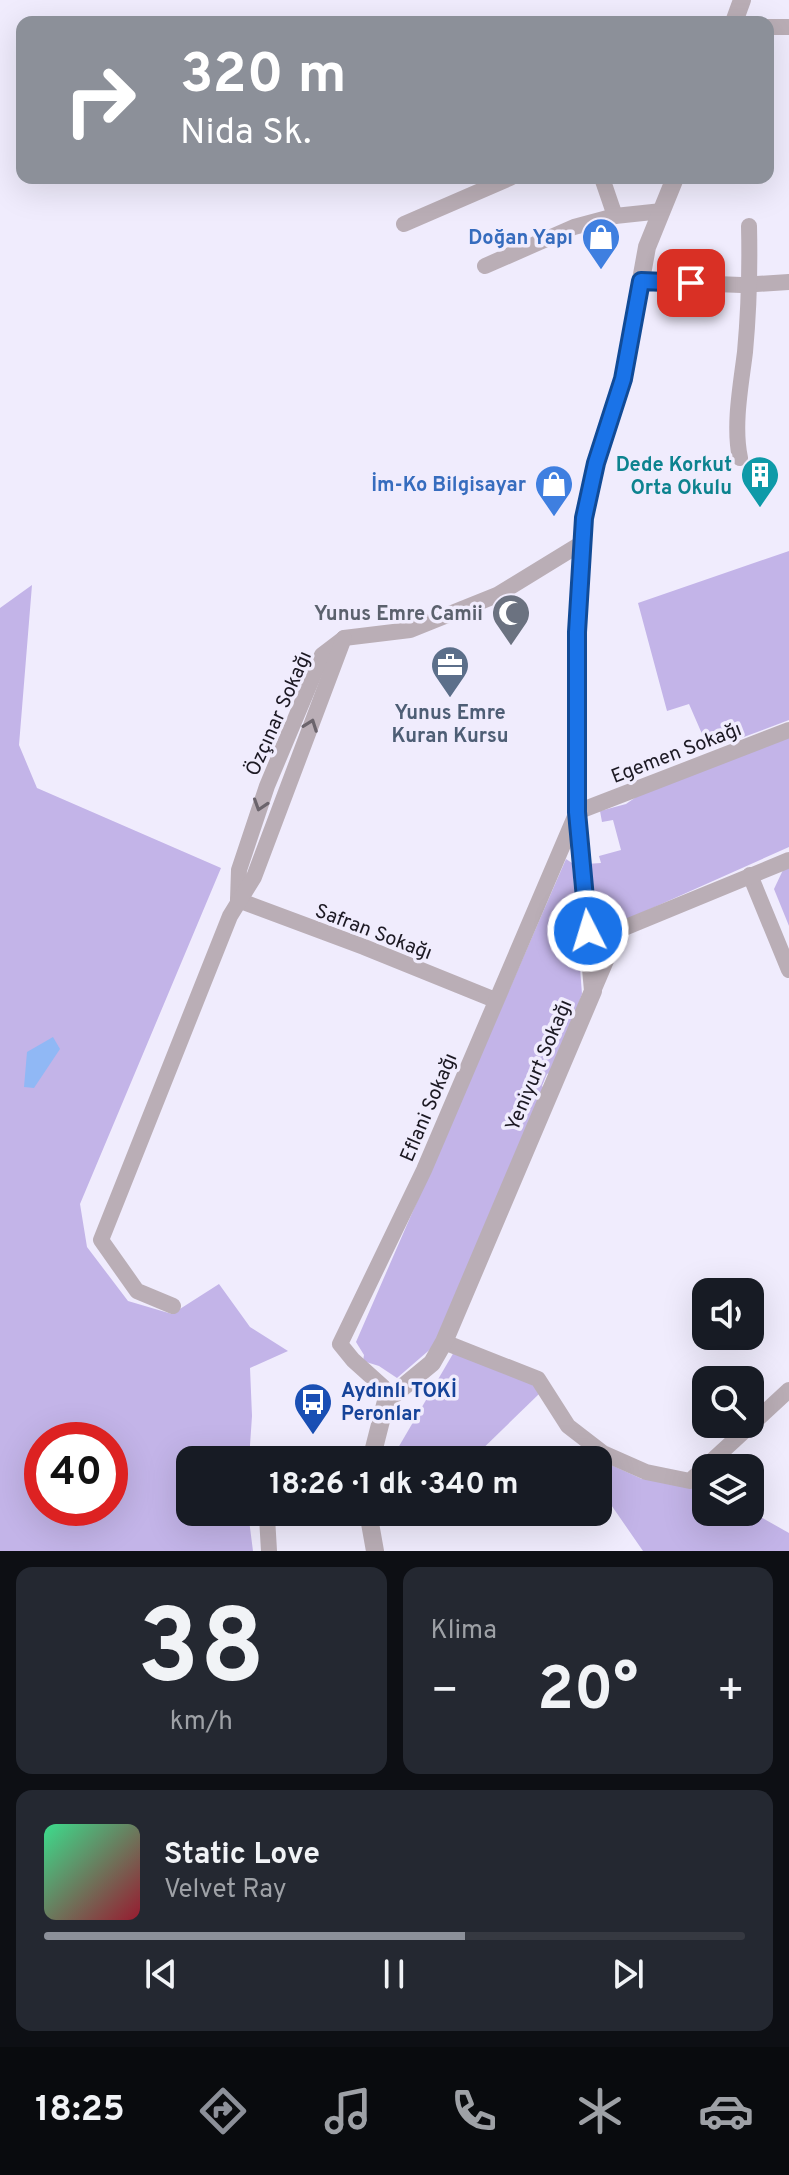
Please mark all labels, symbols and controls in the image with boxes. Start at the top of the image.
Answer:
text: 320 m [180,42,347,112]
icon: right [48,48,152,152]
text: Nida Sk. [180,111,311,157]
shop icon: Doğan Yapı [580,216,622,271]
place label: Doğan Yapı [468,226,573,252]
pin [657,249,725,317]
icon: arrive [669,261,713,305]
place label: Dede Korkut Orta Okulu [616,453,732,502]
building icon: Dede Korkut Orta Okulu [739,454,781,509]
shop icon: İm-Ko Bilgisayar [533,463,575,518]
place label: İm-Ko Bilgisayar [371,471,527,499]
mosque icon: Yunus Emre Camii [490,592,532,647]
place label: Yunus Emre Camii [314,602,483,628]
office icon: Yunus Emre Kuran Kursu [429,644,471,699]
street label: Özçınar Sokağı [240,647,319,780]
place label: Yunus Emre Kuran Kursu [392,701,508,750]
street label: Egemen Sokağı [608,717,746,791]
one-way arrow [301,719,318,733]
one-way arrow [254,797,270,811]
position arrow [546,889,630,973]
street label: Safran Sokağı [311,899,436,967]
street label: Yeniyurt Sokağı [500,996,579,1136]
street label: Eflani Sokağı [395,1049,464,1166]
map controls [692,1278,764,1526]
button: sound [692,1278,764,1350]
button: search [692,1366,764,1438]
place label: Aydınlı TOKİ Peronlar [341,1377,457,1428]
bus stop icon: Aydınlı TOKİ Peronlar [292,1381,334,1436]
speed limit sign: 40 [24,1422,128,1526]
button: layers [692,1454,764,1526]
text: 18:26 · 1 dk · 340 m [269,1467,519,1504]
text: 38 [137,1588,265,1720]
text: Klima [431,1615,497,1648]
text: 20° [537,1655,638,1731]
text: − [431,1665,459,1721]
text: + [717,1665,745,1721]
text: km/h [170,1706,233,1739]
text: Static Love [164,1837,320,1874]
text: Velvet Ray [164,1874,287,1907]
icon: previous [139,1952,183,1996]
icon: pause [372,1952,416,1996]
icon: next [606,1952,650,1996]
icon: directions [195,2083,251,2139]
icon: music [320,2083,376,2139]
icon: phone [446,2083,502,2139]
icon: climate [572,2083,628,2139]
icon: car [698,2083,754,2139]
text: 18:25 [35,2088,125,2134]

